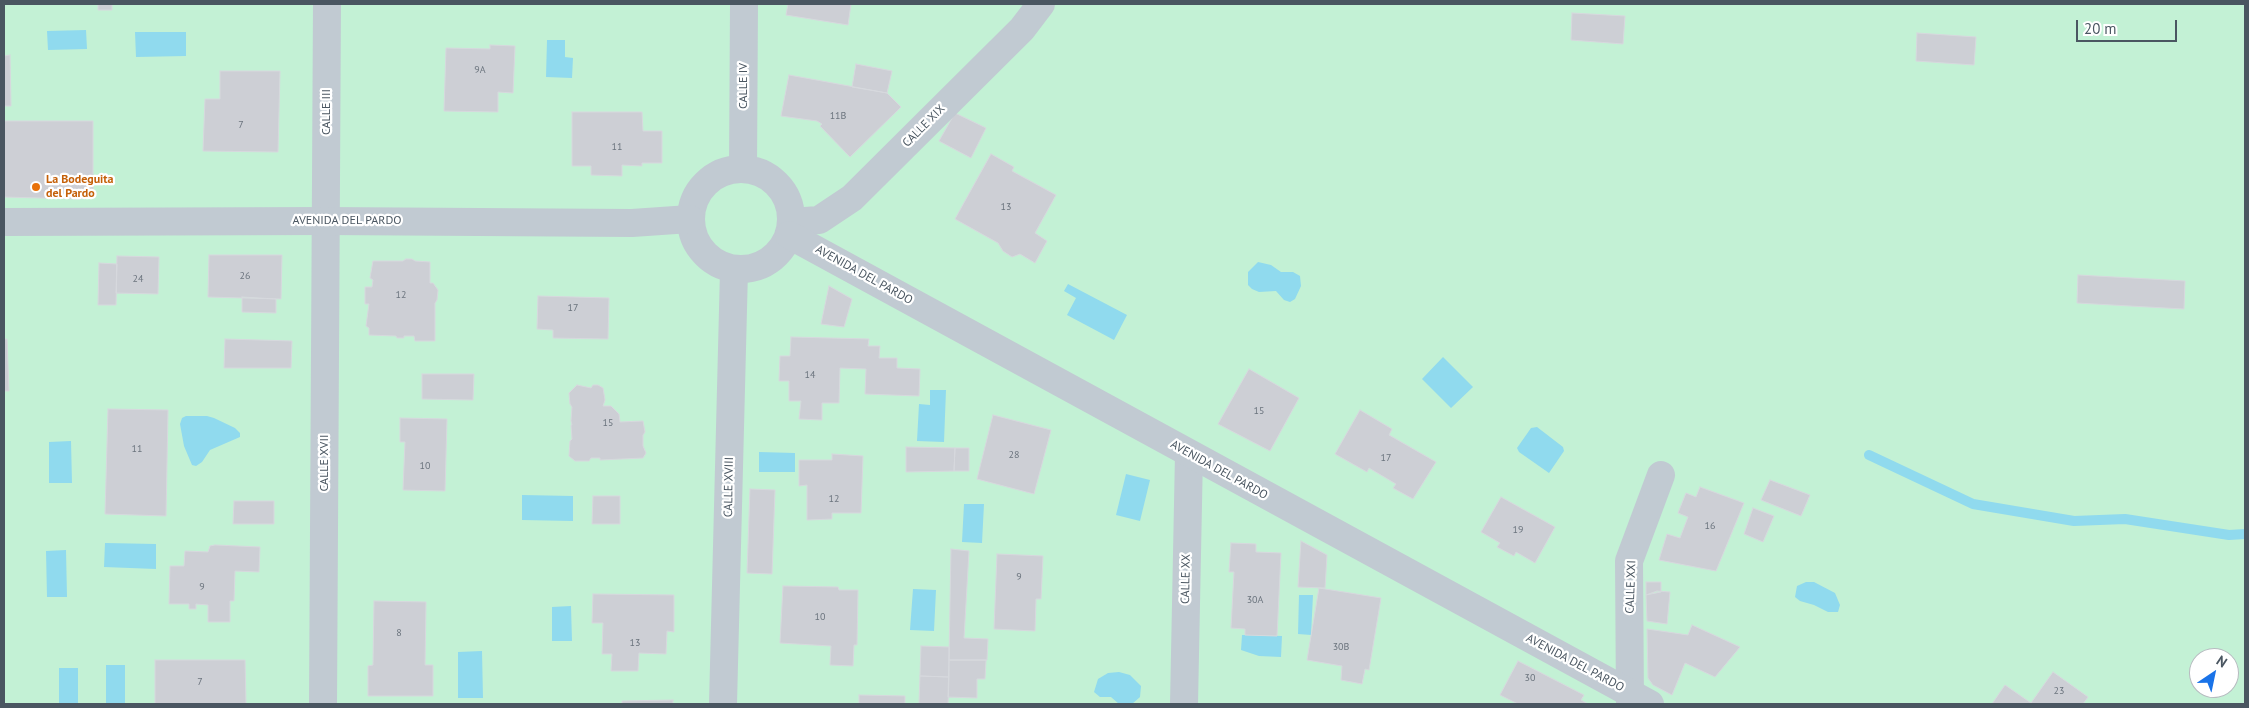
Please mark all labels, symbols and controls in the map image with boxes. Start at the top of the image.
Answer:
scale bar [2079,10,2180,42]
text: 20 m [2084,19,2117,38]
street label: CALLE IV [737,63,751,109]
house number: 9A [474,64,486,76]
street label: CALLE III [320,89,334,135]
street label: CALLE XIX [900,102,948,150]
house number: 11B [830,110,846,122]
house number: 7 [238,119,244,131]
house number: 11 [612,141,622,153]
place label: La Bodeguita del Pardo [46,173,113,201]
marker: La Bodeguita del Pardo [30,181,42,193]
house number: 13 [1001,201,1011,213]
street label: AVENIDA DEL PARDO [293,214,401,228]
street label: AVENIDA DEL PARDO [813,242,915,308]
house number: 26 [240,270,250,282]
house number: 24 [133,273,143,285]
house number: 12 [396,289,406,301]
house number: 17 [568,302,578,314]
house number: 14 [805,369,815,381]
house number: 15 [1254,405,1264,417]
house number: 15 [603,417,613,429]
street label: CALLE XVII [318,435,332,491]
street label: AVENIDA DEL PARDO [1168,437,1270,503]
house number: 11 [132,443,142,455]
house number: 28 [1009,449,1019,461]
house number: 17 [1381,452,1391,464]
street label: CALLE XVIII [721,457,737,517]
house number: 10 [420,460,430,472]
house number: 12 [829,493,839,505]
house number: 16 [1705,520,1715,532]
house number: 19 [1513,524,1523,536]
street label: CALLE XX [1178,554,1194,604]
street label: CALLE XXI [1623,560,1639,614]
house number: 9 [1016,571,1022,583]
house number: 9 [199,581,205,593]
house number: 30A [1247,594,1263,606]
house number: 10 [815,611,825,623]
house number: 8 [396,627,402,639]
street label: AVENIDA DEL PARDO [1524,631,1626,695]
house number: 13 [630,637,640,649]
house number: 30B [1333,641,1349,653]
north arrow [2189,648,2239,698]
text: N [2213,651,2231,671]
house number: 30 [1525,672,1535,684]
house number: 7 [197,676,203,688]
house number: 23 [2054,685,2064,697]

